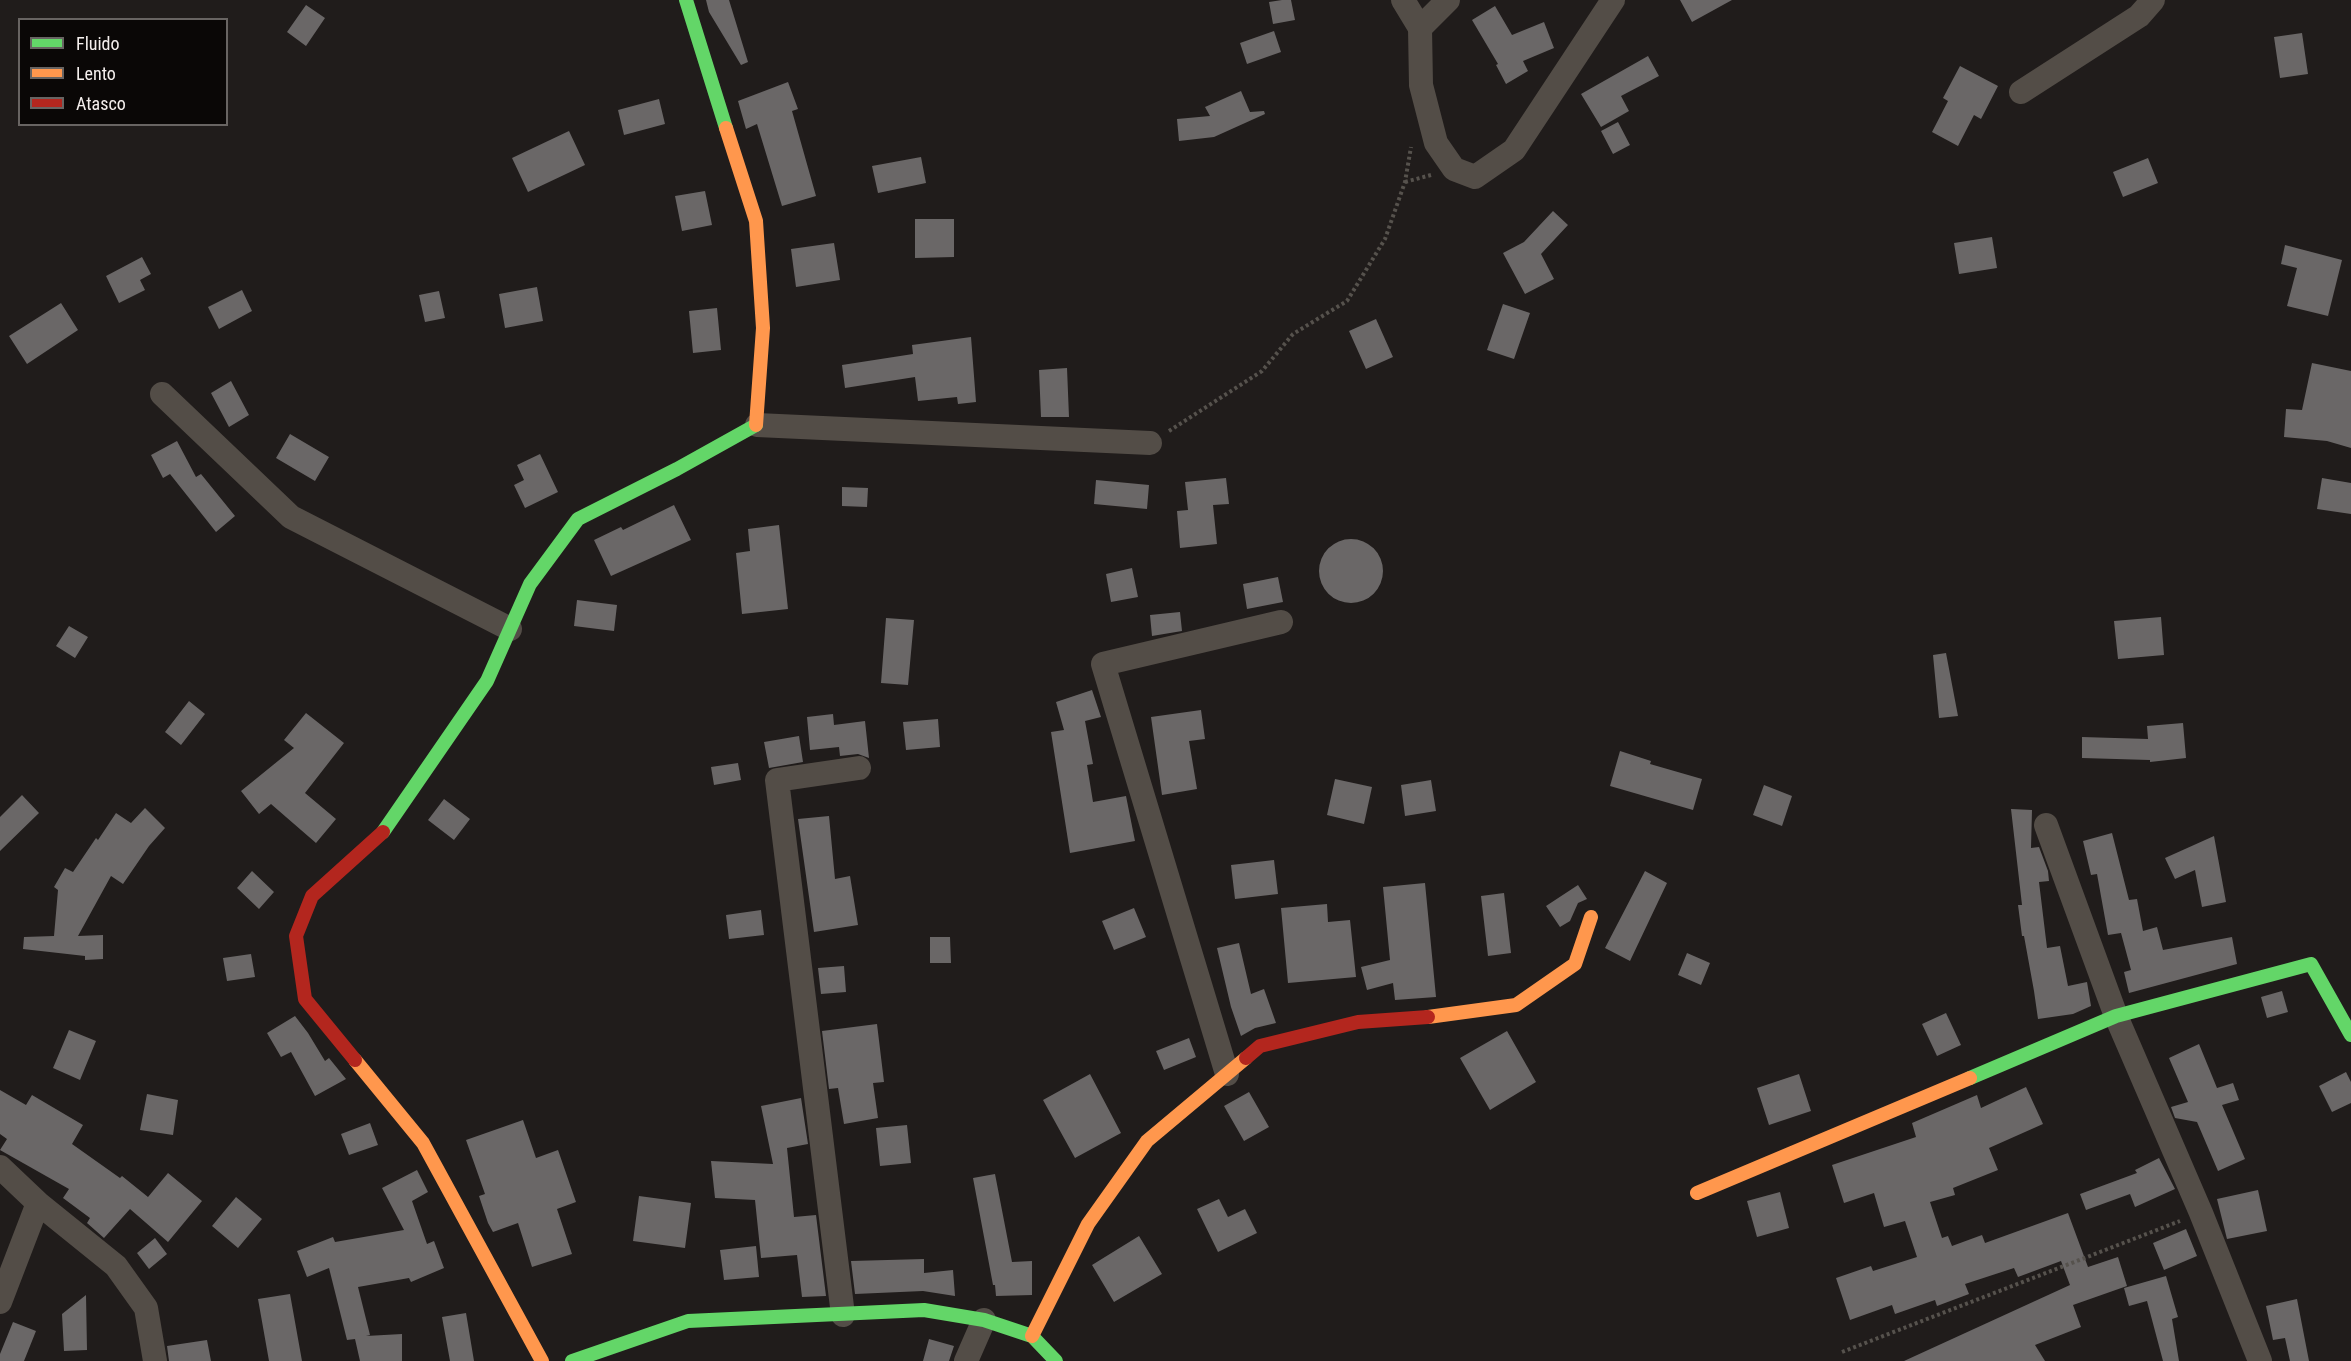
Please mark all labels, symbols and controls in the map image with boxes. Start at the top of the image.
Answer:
legend [18,18,228,126]
text: Fluido [76,33,120,54]
text: Lento [76,63,116,84]
text: Atasco [76,93,126,114]

